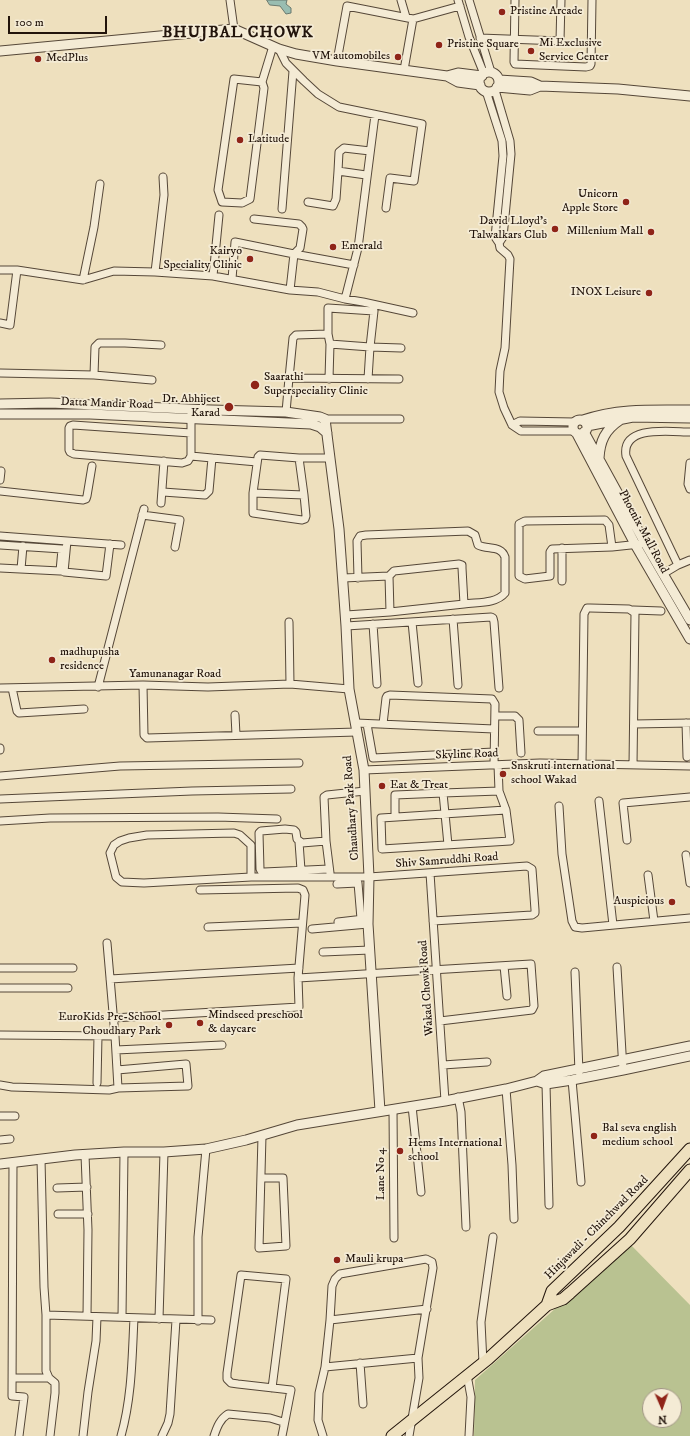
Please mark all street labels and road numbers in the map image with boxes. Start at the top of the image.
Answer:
street label: Datta Mandir Road [60,395,154,413]
street label: Phoenix Mall Road [615,488,671,576]
street label: Yamunanagar Road [129,668,221,682]
street label: Skyline Road [435,747,499,763]
street label: Chaudhary Park Road [341,755,363,861]
street label: Shiv Samruddhi Road [395,850,499,872]
street label: Wakad Chowk Road [416,940,438,1036]
street label: Lane No 4 [375,1148,389,1200]
street label: Hinjawadi - Chinchwad Road [542,1173,652,1283]

